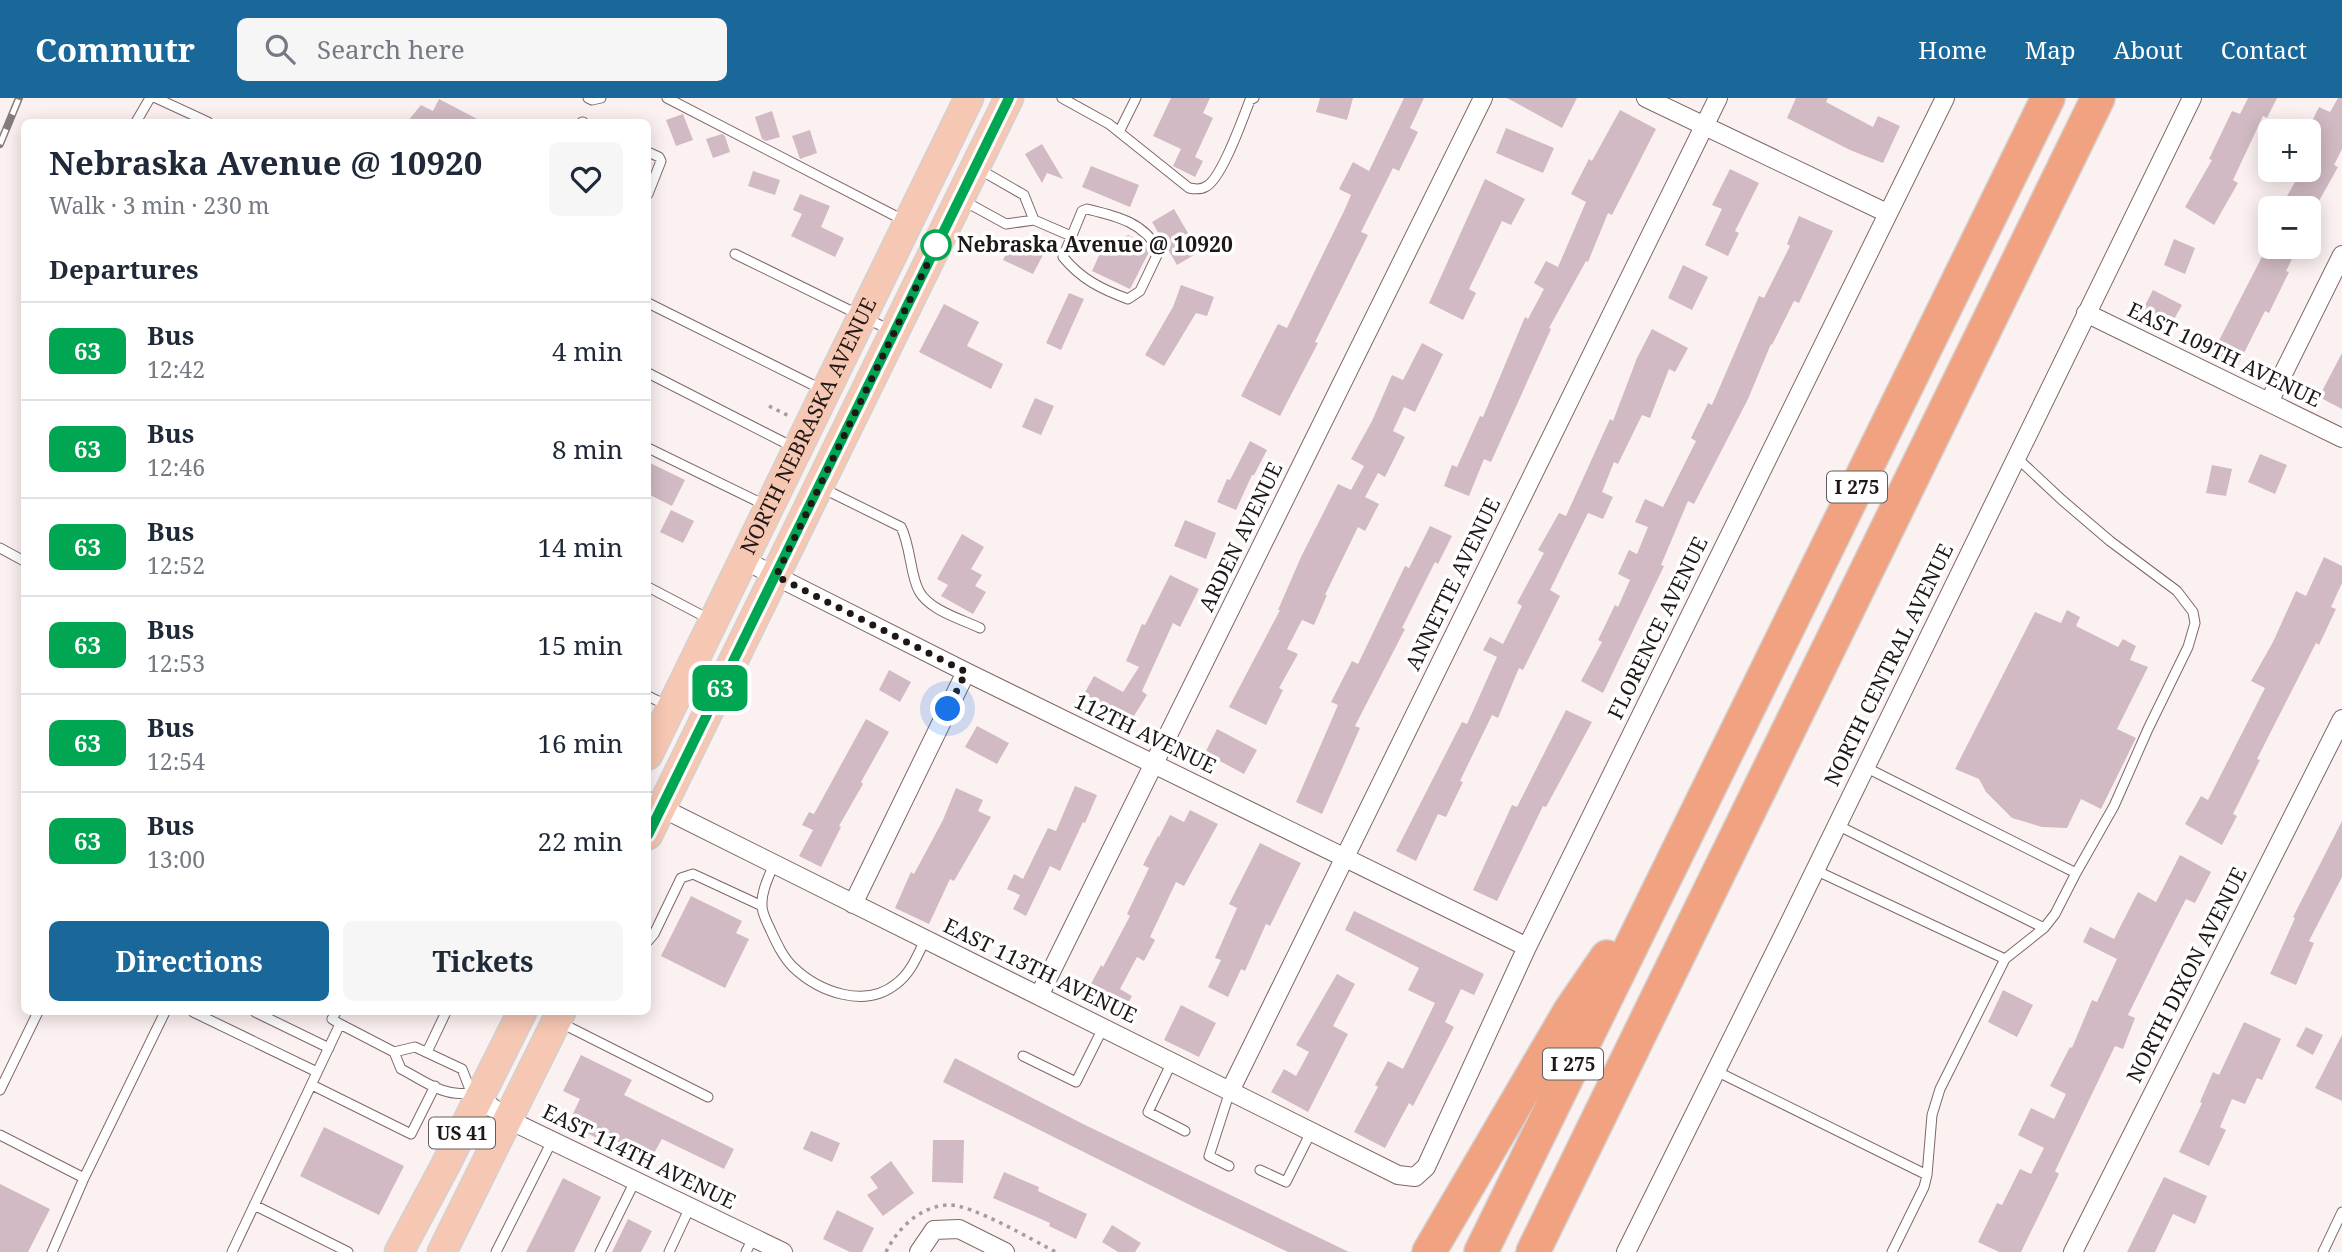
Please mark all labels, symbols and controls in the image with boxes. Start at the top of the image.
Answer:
search box [237,18,727,81]
text: Commutr [35,27,195,72]
icon: search [261,30,299,68]
text: Search here [317,31,465,67]
text: Home [1918,33,1987,66]
text: Map [2025,33,2076,66]
text: About [2114,33,2183,66]
text: Contact [2221,33,2307,66]
map controls [2258,119,2321,259]
button: + [2258,119,2321,182]
text: Nebraska Avenue @ 10920 [49,140,482,185]
button: heart [549,142,623,216]
text: Walk · 3 min · 230 m [49,189,269,221]
button: − [2258,196,2321,259]
marker: Nebraska Avenue @ 10920 [921,230,951,260]
place label: Nebraska Avenue @ 10920 [957,230,1233,258]
text: Departures [49,251,199,287]
street label: NORTH NEBRASKA AVENUE [733,293,882,559]
street label: EAST 109TH AVENUE [2123,295,2326,413]
text: Bus [147,317,194,353]
text: 4 min [552,333,623,369]
text: 63 [74,334,101,367]
text: 12:42 [147,353,205,385]
text: Bus [147,415,194,451]
text: 8 min [552,431,623,467]
text: 63 [74,432,101,465]
text: 12:46 [147,451,205,483]
street label: ARDEN AVENUE [1192,457,1288,616]
road number: I 275 [1827,472,1887,502]
street label: ANNETTE AVENUE [1398,493,1506,675]
text: Bus [147,513,194,549]
text: 14 min [538,529,623,565]
text: 63 [74,530,101,563]
street label: FLORENCE AVENUE [1601,532,1714,724]
street label: NORTH CENTRAL AVENUE [1817,539,1959,790]
text: 12:52 [147,549,205,581]
text: Bus [147,611,194,647]
text: 15 min [538,627,623,663]
text: 63 [74,628,101,661]
text: 12:53 [147,647,205,679]
line badge: 63 [688,665,752,711]
text: 63 [706,671,734,704]
street label: 112TH AVENUE [1070,687,1221,780]
your location [930,691,965,726]
text: Bus [147,709,194,745]
text: 16 min [538,725,623,761]
text: 63 [74,726,101,759]
text: 12:54 [147,745,205,777]
text: Bus [147,807,194,843]
text: 22 min [538,823,623,859]
text: 63 [74,824,101,857]
text: 13:00 [147,843,205,875]
street label: NORTH DIXON AVENUE [2120,862,2253,1087]
street label: EAST 113TH AVENUE [939,911,1142,1029]
button: Directions [49,921,329,1001]
button: Tickets [343,921,623,1001]
road number: I 275 [1543,1048,1603,1080]
street label: EAST 114TH AVENUE [538,1097,741,1215]
road number: US 41 [429,1118,495,1148]

